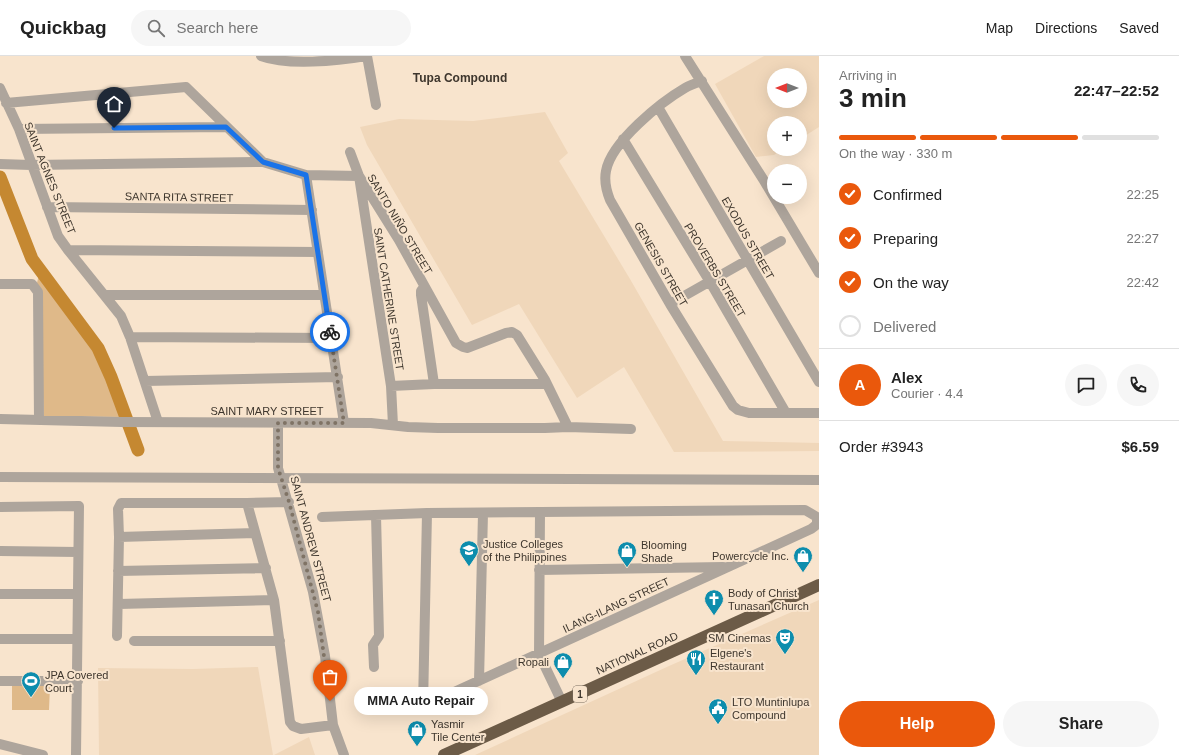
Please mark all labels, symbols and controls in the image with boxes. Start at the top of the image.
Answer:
search box [131,10,411,46]
text: Quickbag [20,17,107,38]
icon: search [145,17,167,39]
text: Search here [177,19,258,36]
text: Map [986,20,1013,36]
text: Directions [1035,20,1097,36]
text: Saved [1119,20,1159,36]
north arrow [767,68,807,108]
map controls [767,68,807,204]
text: Arriving in [839,68,897,83]
district label: Tupa Compound [413,71,507,85]
text: 22:47–22:52 [1074,82,1159,99]
text: 3 min [839,83,907,113]
pin [97,87,131,128]
icon: home [103,93,125,115]
button: + [767,116,807,156]
street label: SAINT AGNES STREET [22,120,78,236]
text: On the way · 330 m [839,146,952,161]
button: − [767,164,807,204]
street label: SANTO NIÑO STREET [365,172,435,276]
icon: check [839,183,861,205]
text: Confirmed [873,186,942,203]
text: 22:25 [1126,187,1159,202]
street label: SANTA RITA STREET [125,190,234,204]
street label: EXODUS STREET [720,195,777,281]
street label: GENESIS STREET [632,220,690,309]
street label: PROVERBS STREET [682,221,748,319]
street label: SAINT CATHERINE STREET [372,227,406,372]
icon: check [839,227,861,249]
text: Preparing [873,230,938,247]
text: 22:27 [1126,231,1159,246]
icon: check [839,271,861,293]
text: On the way [873,274,949,291]
text: 22:42 [1126,275,1159,290]
courier [310,312,350,352]
text: Delivered [873,318,936,335]
icon: bike [319,321,341,343]
button: chat [1065,364,1107,406]
button: phone [1117,364,1159,406]
text: Alex [891,369,923,386]
text: A [855,376,865,393]
text: Courier · 4.4 [891,386,963,401]
street label: SAINT MARY STREET [210,405,324,417]
text: Order #3943 [839,438,923,455]
text: $6.59 [1121,438,1159,455]
street label: SAINT ANDREW STREET [288,475,334,604]
place label: Justice Colleges of the Philippines [483,538,567,563]
school or university icon: Justice Colleges of the Philippines [458,539,480,567]
place label: Blooming Shade [641,539,687,564]
shop icon: Blooming Shade [616,540,638,568]
shop icon: Powercycle Inc. [792,545,814,573]
place label: Powercycle Inc. [712,550,789,562]
street label: ILANG-ILANG STREET [561,575,671,635]
place label: Body of Christ Tunasan Church [728,587,809,612]
church icon: Body of Christ Tunasan Church [703,588,725,616]
theatre icon: SM Cinemas [774,627,796,655]
street label: NATIONAL ROAD [594,629,680,677]
place label: SM Cinemas [708,632,771,644]
place label: Elgene's Restaurant [710,647,764,672]
restaurant icon: Elgene's Restaurant [685,648,707,676]
shop icon: Ropali [552,651,574,679]
place label: Ropali [518,656,549,668]
pin [313,660,347,701]
icon: bag [319,666,341,688]
place label: JPA Covered Court [45,669,108,694]
sports icon: JPA Covered Court [20,670,42,698]
road number: 1 [573,686,587,702]
callout: MMA Auto Repair [354,687,488,715]
text: MMA Auto Repair [367,693,475,708]
place label: LTO Muntinlupa Compound [732,696,810,721]
public building icon: LTO Muntinlupa Compound [707,697,729,725]
button: Help [839,701,995,747]
button: Share [1003,701,1159,747]
place label: Yasmir Tile Center [431,718,485,743]
shop icon: Yasmir Tile Center [406,719,428,747]

